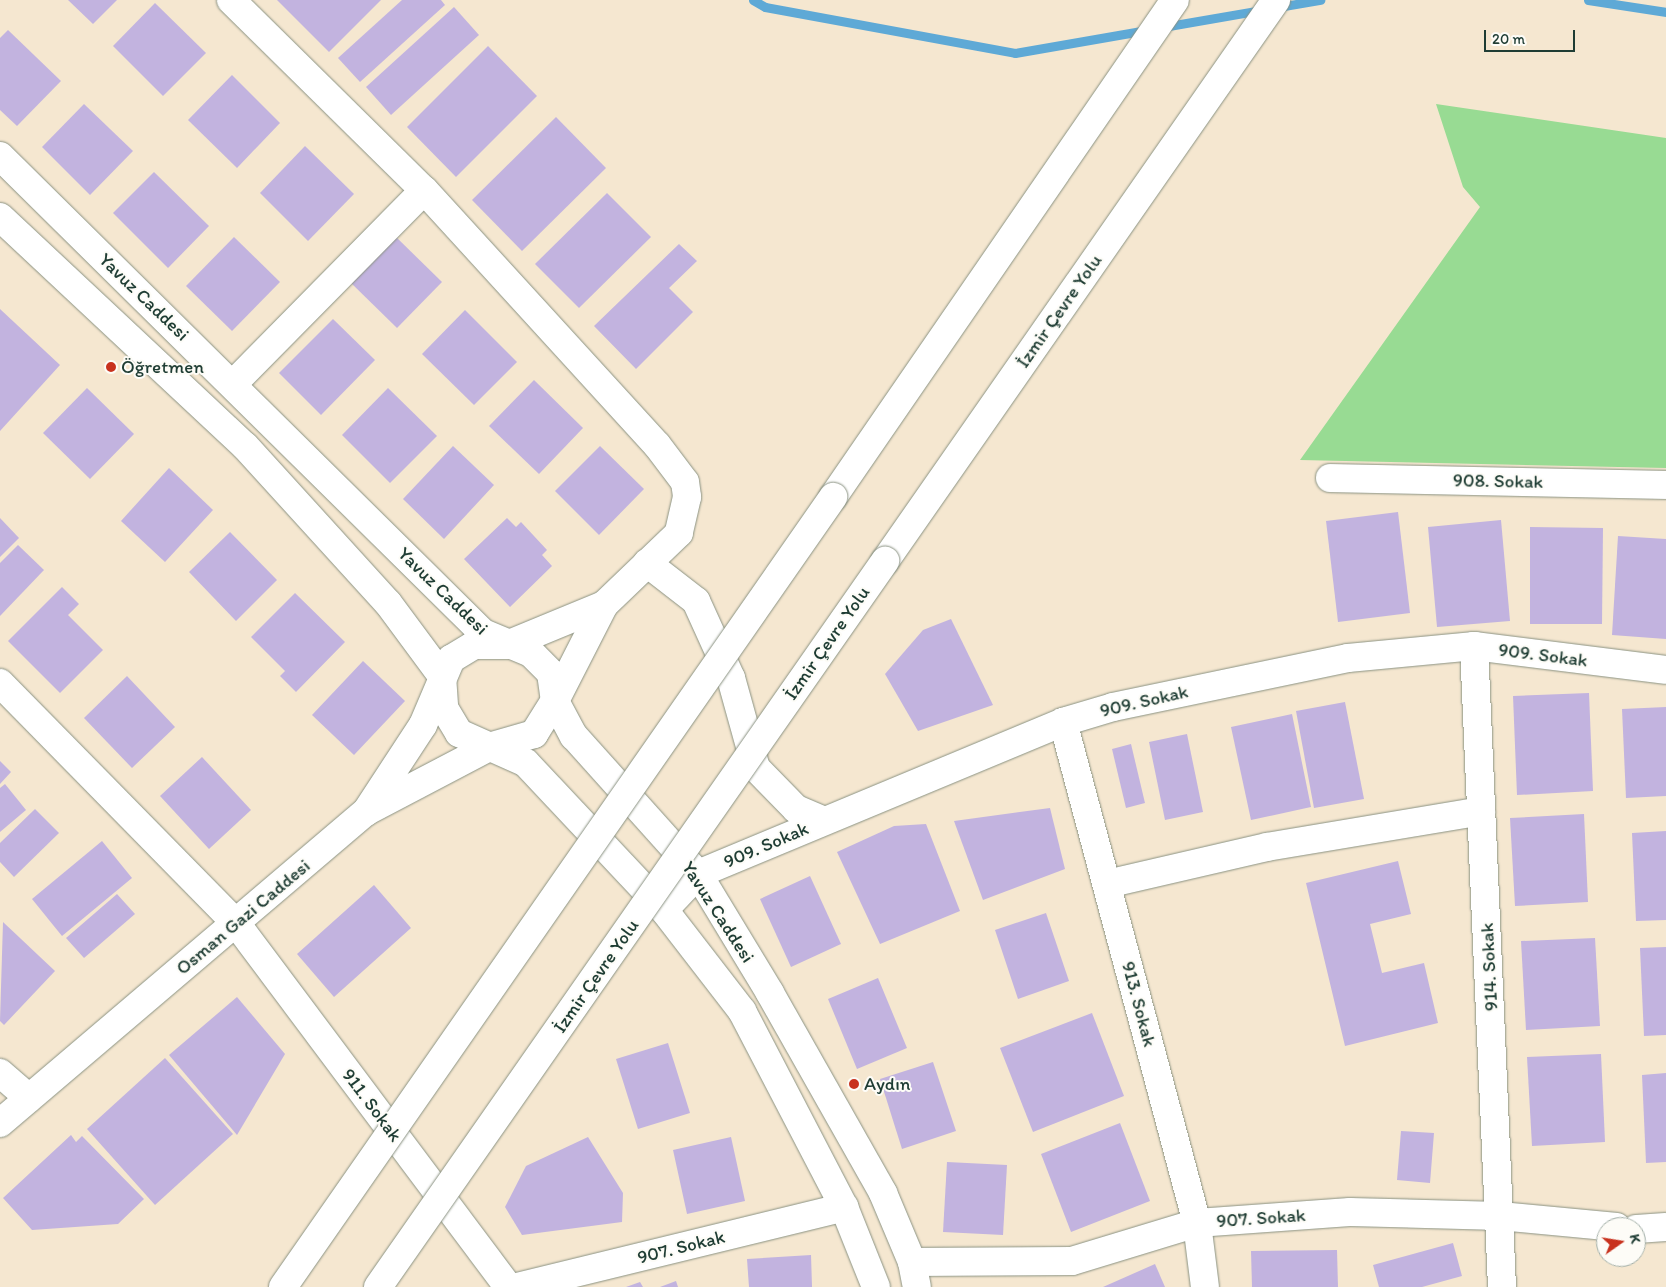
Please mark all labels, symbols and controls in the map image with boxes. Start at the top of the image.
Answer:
scale bar [1486,20,1577,52]
text: 20 m [1492,30,1525,48]
street label: Yavuz Caddesi [94,248,194,346]
street label: İzmir Çevre Yolu [1011,250,1107,372]
place label: Öğretmen [121,356,204,378]
marker: Öğretmen [105,361,117,373]
street label: 908. Sokak [1453,469,1543,493]
street label: Yavuz Caddesi [393,542,493,640]
street label: İzmir Çevre Yolu [779,582,875,704]
street label: 909. Sokak [1497,638,1589,672]
street label: 909. Sokak [1098,680,1190,722]
street label: 909. Sokak [720,817,812,873]
street label: Osman Gazi Caddesi [171,854,315,980]
street label: Yavuz Caddesi [677,857,759,967]
street label: İzmir Çevre Yolu [548,915,644,1037]
street label: 914. Sokak [1475,922,1503,1012]
street label: 913. Sokak [1117,959,1161,1049]
street label: 911. Sokak [337,1064,407,1146]
place label: Aydın [864,1073,911,1095]
marker: Aydın [848,1078,860,1090]
street label: 907. Sokak [1216,1204,1306,1232]
north arrow [1596,1217,1646,1267]
street label: 907. Sokak [635,1225,727,1269]
text: K [1626,1232,1644,1245]

